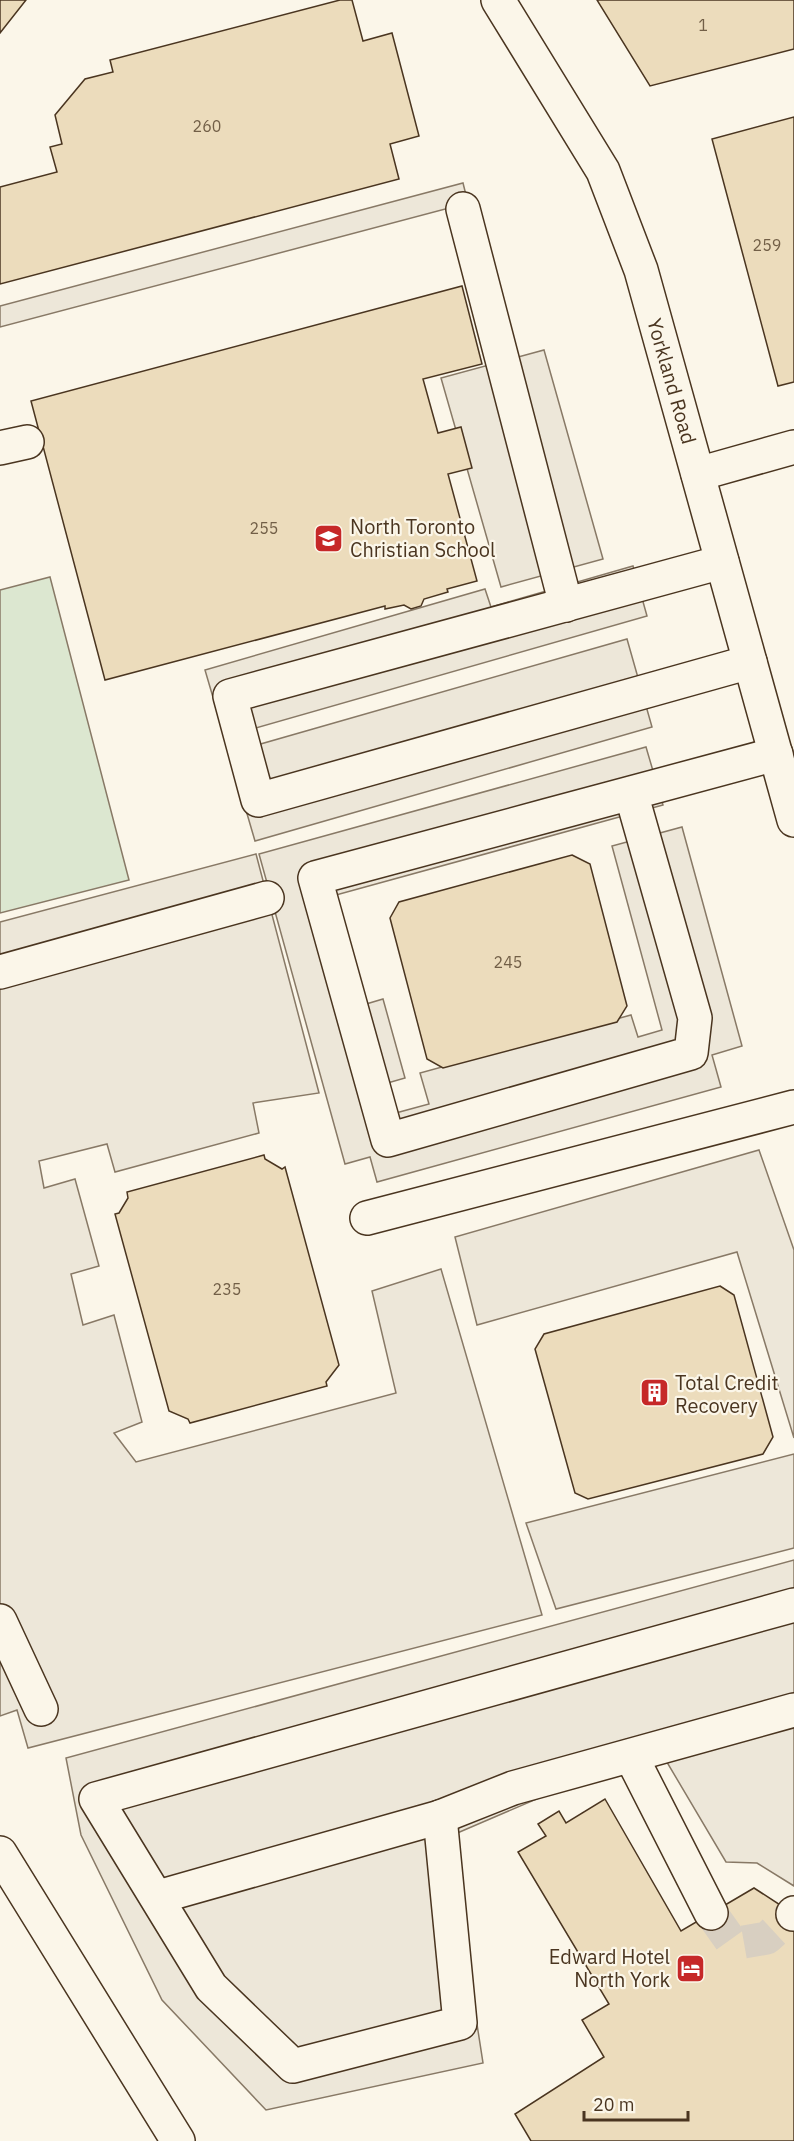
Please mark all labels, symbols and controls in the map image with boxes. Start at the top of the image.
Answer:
house number: 1 [698,15,708,35]
house number: 260 [193,116,221,136]
house number: 259 [753,235,781,255]
street label: Yorkland Road [641,315,703,447]
place label: North Toronto Christian School [350,513,495,563]
house number: 255 [250,518,278,538]
school or university icon: North Toronto Christian School [313,522,345,554]
house number: 245 [494,952,522,972]
house number: 235 [213,1279,241,1299]
place label: Total Credit Recovery [675,1369,778,1419]
building icon: Total Credit Recovery [638,1377,670,1409]
place label: Edward Hotel North York [549,1943,670,1993]
hotel icon: Edward Hotel North York [675,1952,707,1984]
scale bar [584,2084,688,2122]
text: 20 m [593,2093,635,2116]

